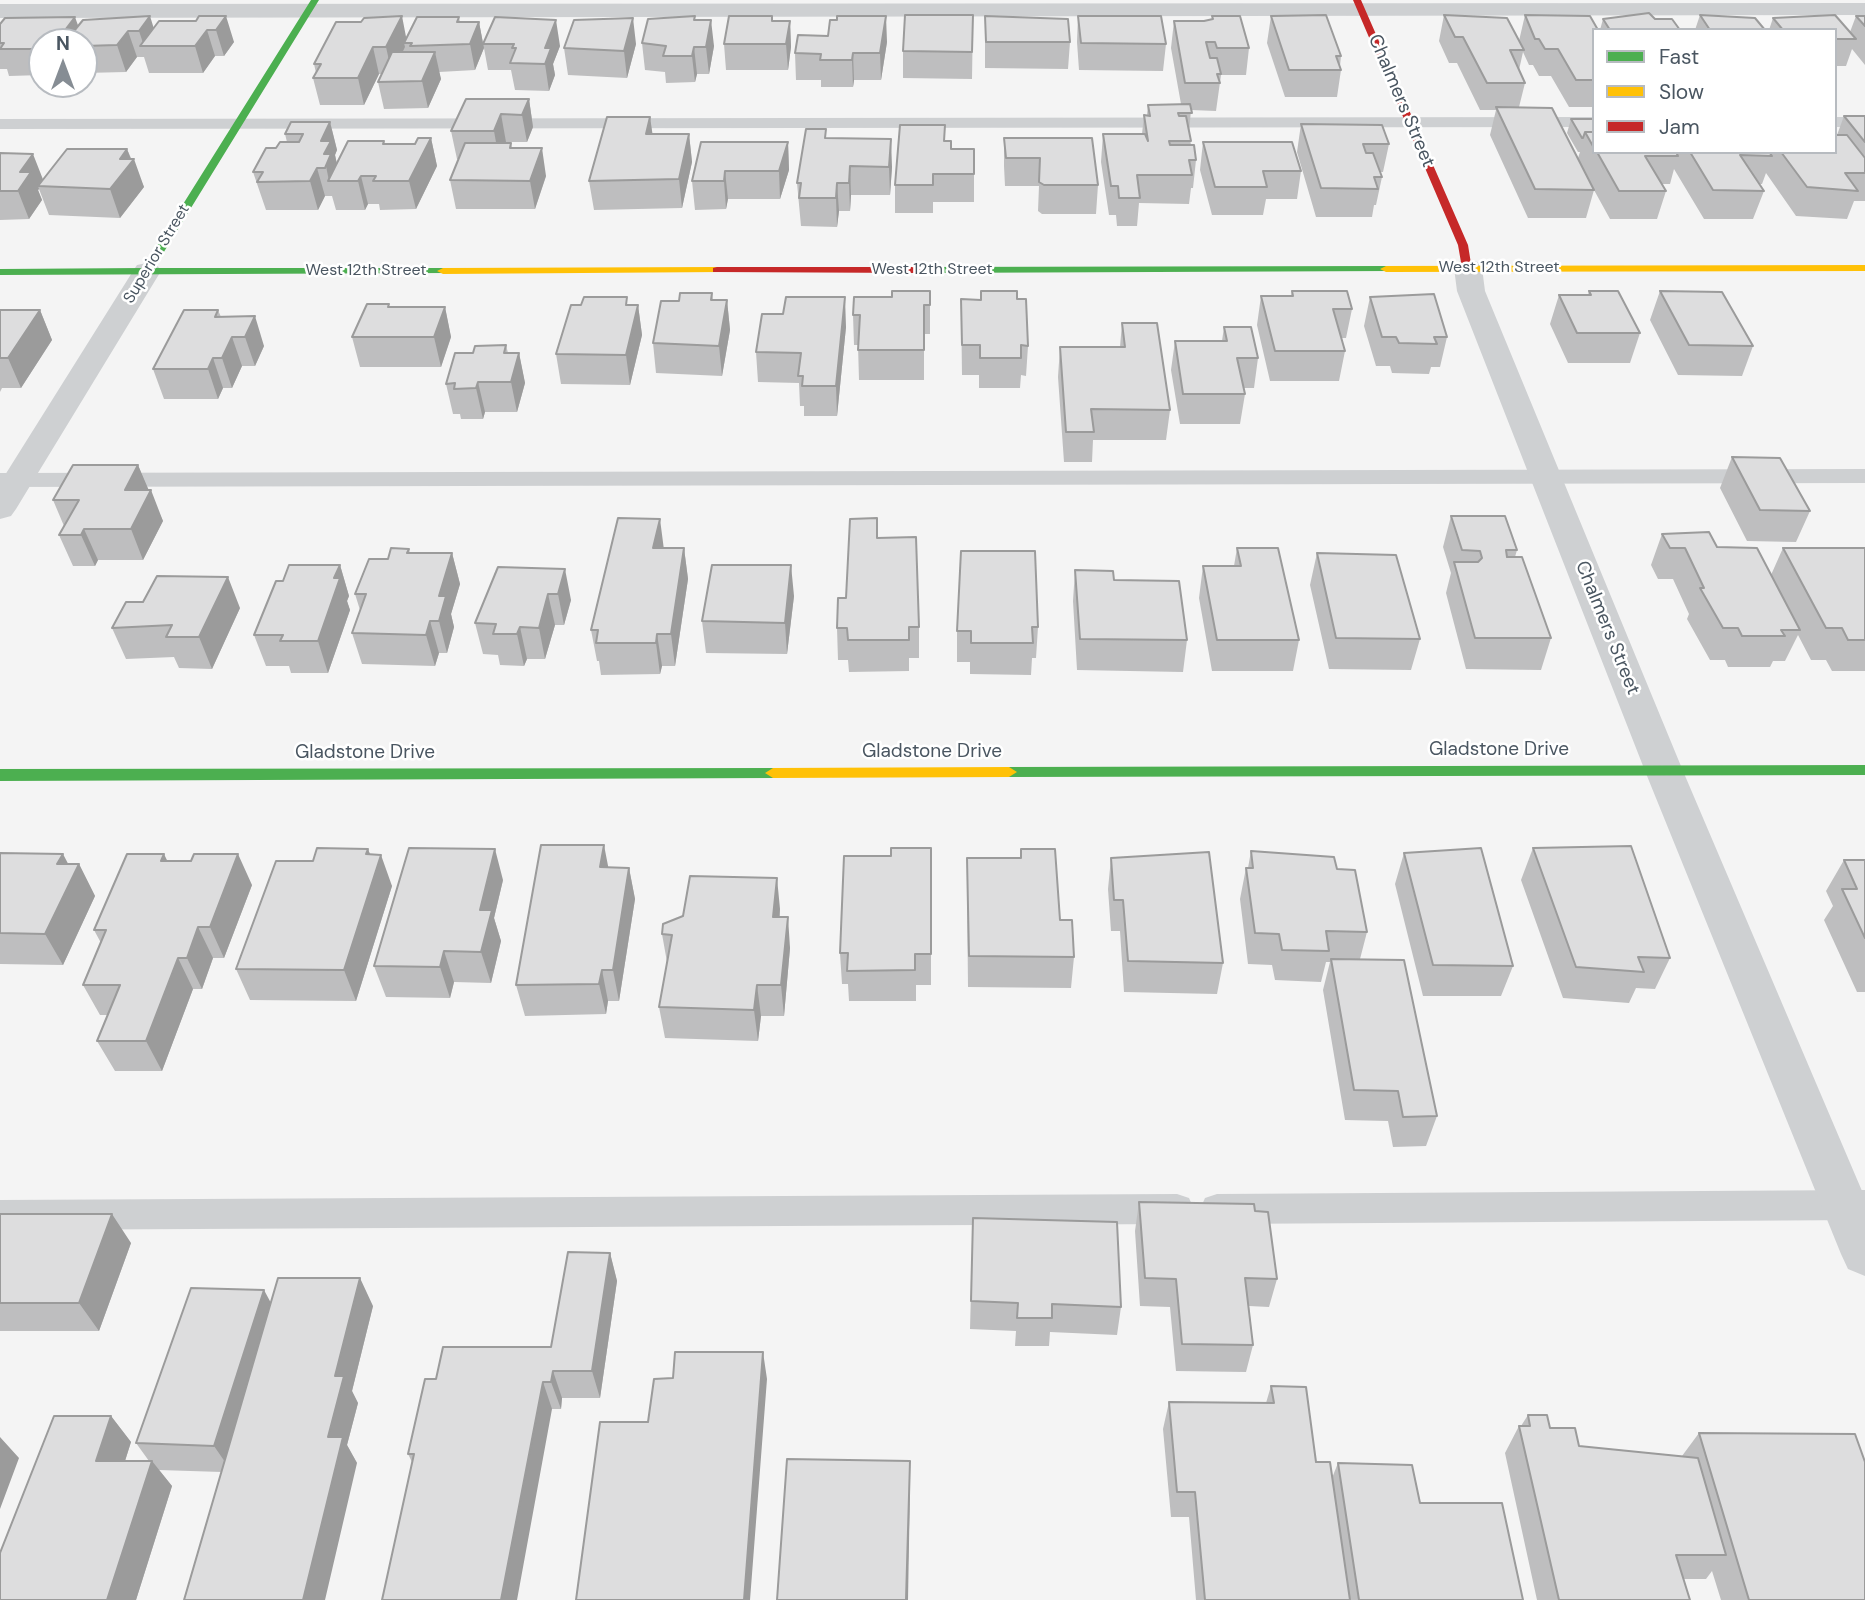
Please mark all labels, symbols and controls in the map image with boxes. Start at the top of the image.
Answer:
north arrow [28,28,98,98]
legend [1592,28,1837,154]
text: N [56,31,70,56]
street label: Chalmers Street [1363,31,1439,171]
text: Fast [1659,43,1699,71]
text: Slow [1659,78,1704,106]
text: Jam [1659,113,1700,141]
street label: Superior Street [120,201,194,307]
street label: West 12th Street [1438,258,1560,278]
street label: West 12th Street [871,260,993,280]
street label: West 12th Street [305,261,427,281]
street label: Chalmers Street [1570,558,1644,698]
street label: Gladstone Drive [1429,739,1569,761]
street label: Gladstone Drive [862,741,1002,763]
street label: Gladstone Drive [295,742,435,764]

